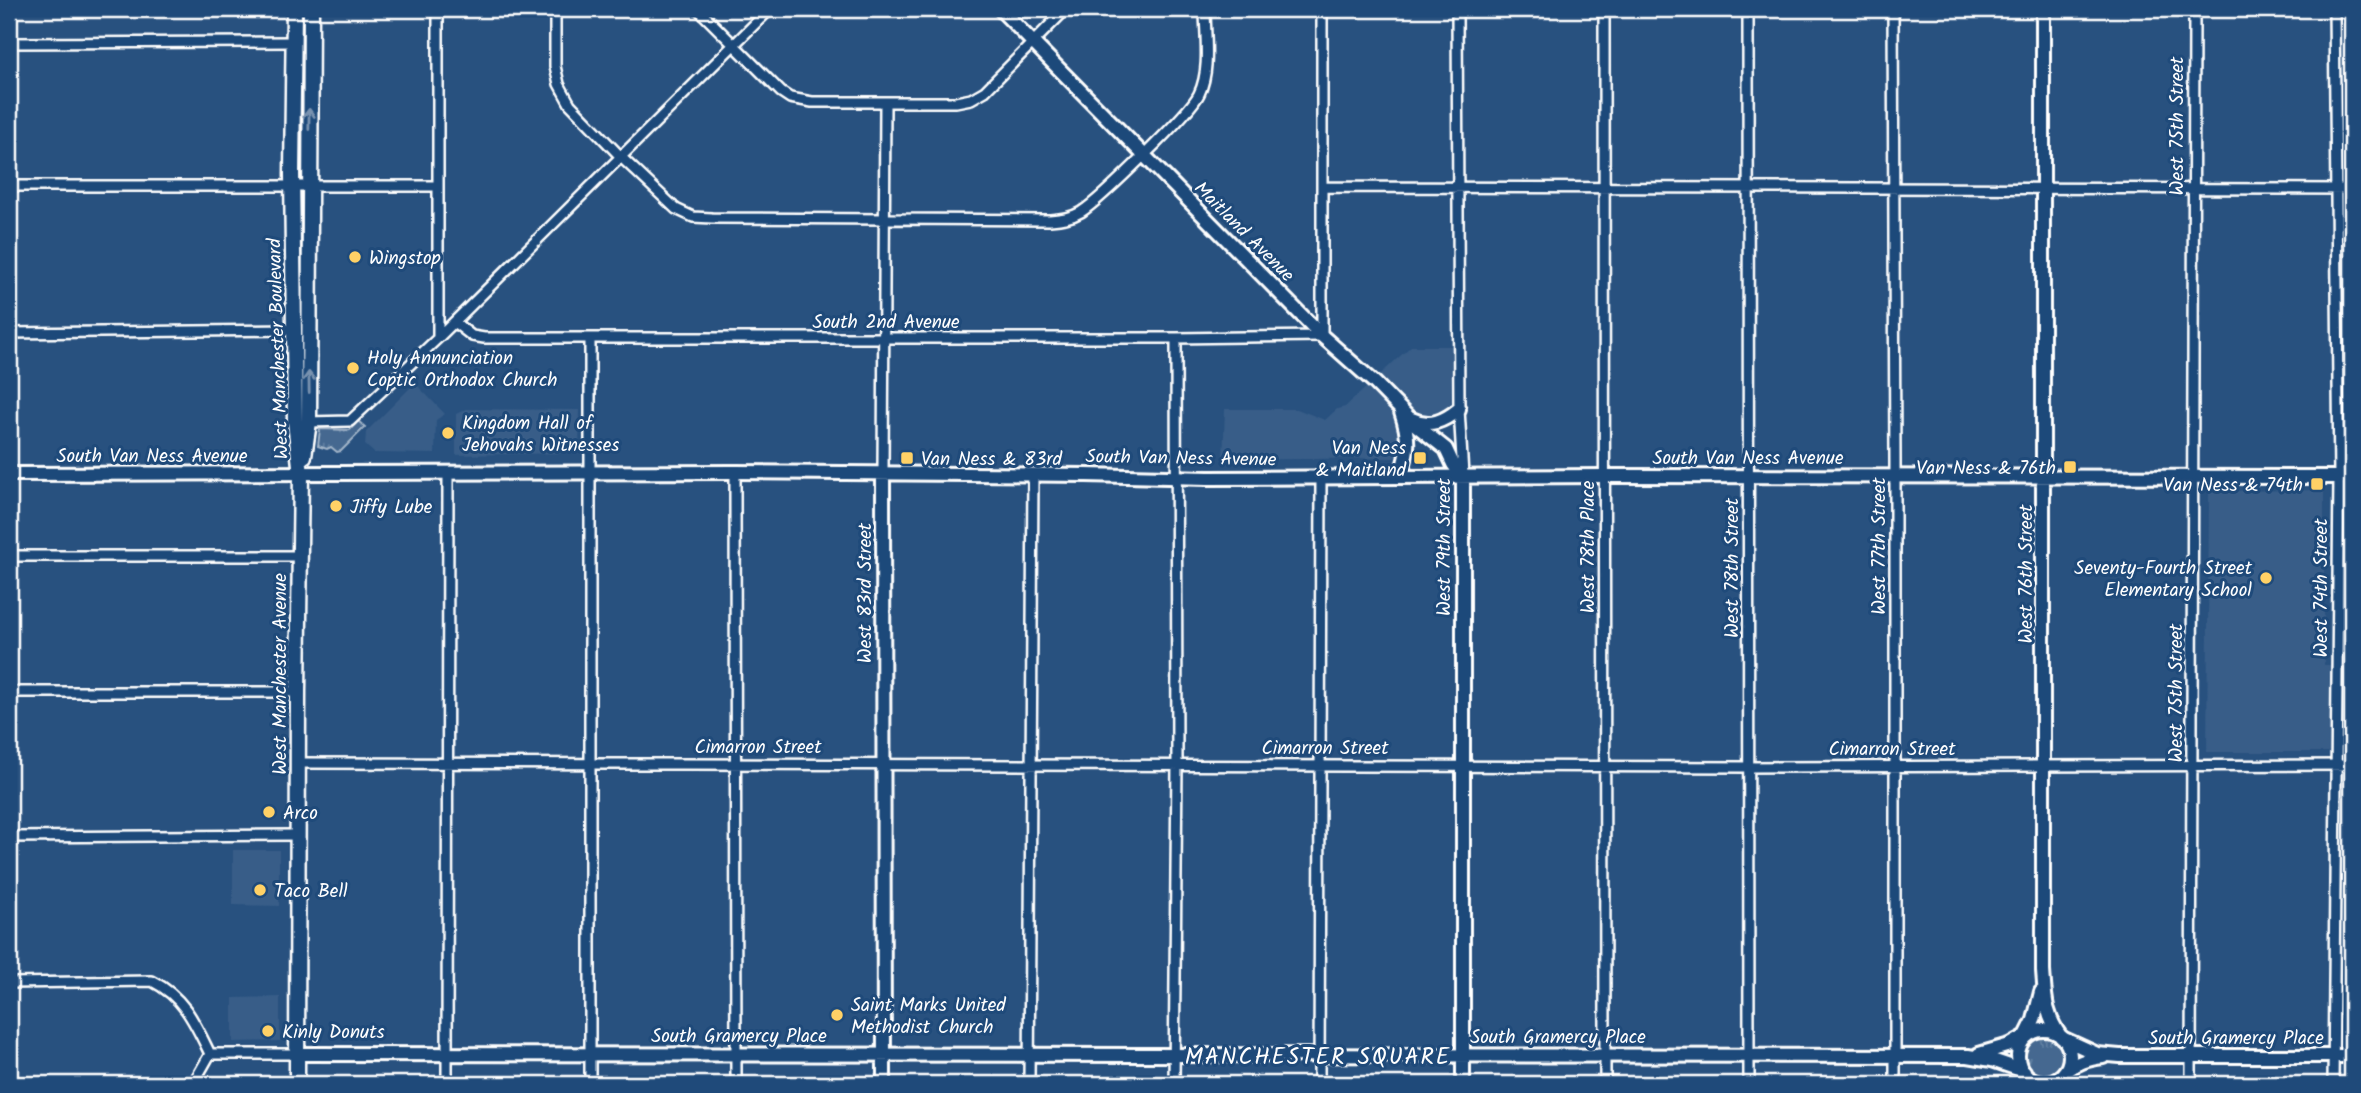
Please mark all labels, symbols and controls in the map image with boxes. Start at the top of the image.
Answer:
street label: West 75th Street [2163,56,2193,195]
one-way arrow [303,108,316,131]
street label: Maitland Avenue [1186,175,1301,290]
street label: West Manchester Boulevard [260,237,298,460]
place label: Wingstop [369,244,441,274]
marker: Wingstop [347,249,363,265]
street label: South 2nd Avenue [812,308,960,338]
place label: Holy Annunciation Coptic Orthodox Church [367,344,558,396]
marker: Holy Annunciation Coptic Orthodox Church [345,360,361,376]
one-way arrow [302,371,316,394]
place label: Kingdom Hall of Jehovahs Witnesses [462,409,619,461]
marker: Kingdom Hall of Jehovahs Witnesses [440,425,456,441]
place label: Van Ness & Maitland [1316,434,1407,486]
street label: South Van Ness Avenue [57,442,248,472]
street label: South Van Ness Avenue [1085,442,1277,476]
street label: South Van Ness Avenue [1653,444,1844,474]
place label: Van Ness & 83rd [921,445,1063,475]
marker: Van Ness & 83rd [899,450,915,466]
marker: Van Ness & Maitland [1412,450,1428,466]
place label: Van Ness & 76th [1916,454,2056,484]
marker: Van Ness & 76th [2062,459,2078,475]
place label: Van Ness & 74th [2163,471,2303,501]
marker: Van Ness & 74th [2309,476,2325,492]
street label: West 79th Street [1430,477,1460,616]
street label: West 77th Street [1865,477,1895,615]
street label: West 78th Place [1574,480,1604,613]
place label: Jiffy Lube [350,493,433,523]
street label: West 78th Street [1718,497,1748,638]
marker: Jiffy Lube [328,498,344,514]
street label: West 76th Street [2012,504,2042,644]
street label: West 74th Street [2307,518,2337,658]
street label: West 83rd Street [851,522,881,663]
place label: Seventy-Fourth Street Elementary School [2074,554,2253,606]
marker: Seventy-Fourth Street Elementary School [2258,570,2274,586]
street label: West Manchester Avenue [266,573,296,775]
street label: West 75th Street [2162,623,2192,762]
street label: Cimarron Street [694,733,822,763]
street label: Cimarron Street [1261,734,1389,764]
street label: Cimarron Street [1828,735,1956,765]
place label: Arco [283,799,318,829]
marker: Arco [261,804,277,820]
place label: Taco Bell [274,877,348,907]
marker: Taco Bell [252,882,268,898]
place label: Saint Marks United Methodist Church [851,991,1006,1043]
marker: Saint Marks United Methodist Church [829,1007,845,1023]
place label: Kinly Donuts [282,1018,385,1048]
street label: South Gramercy Place [651,1022,827,1052]
marker: Kinly Donuts [260,1023,276,1039]
street label: South Gramercy Place [1470,1023,1646,1053]
street label: South Gramercy Place [2148,1024,2324,1054]
district label: MANCHESTER SQUARE [1185,1040,1451,1076]

